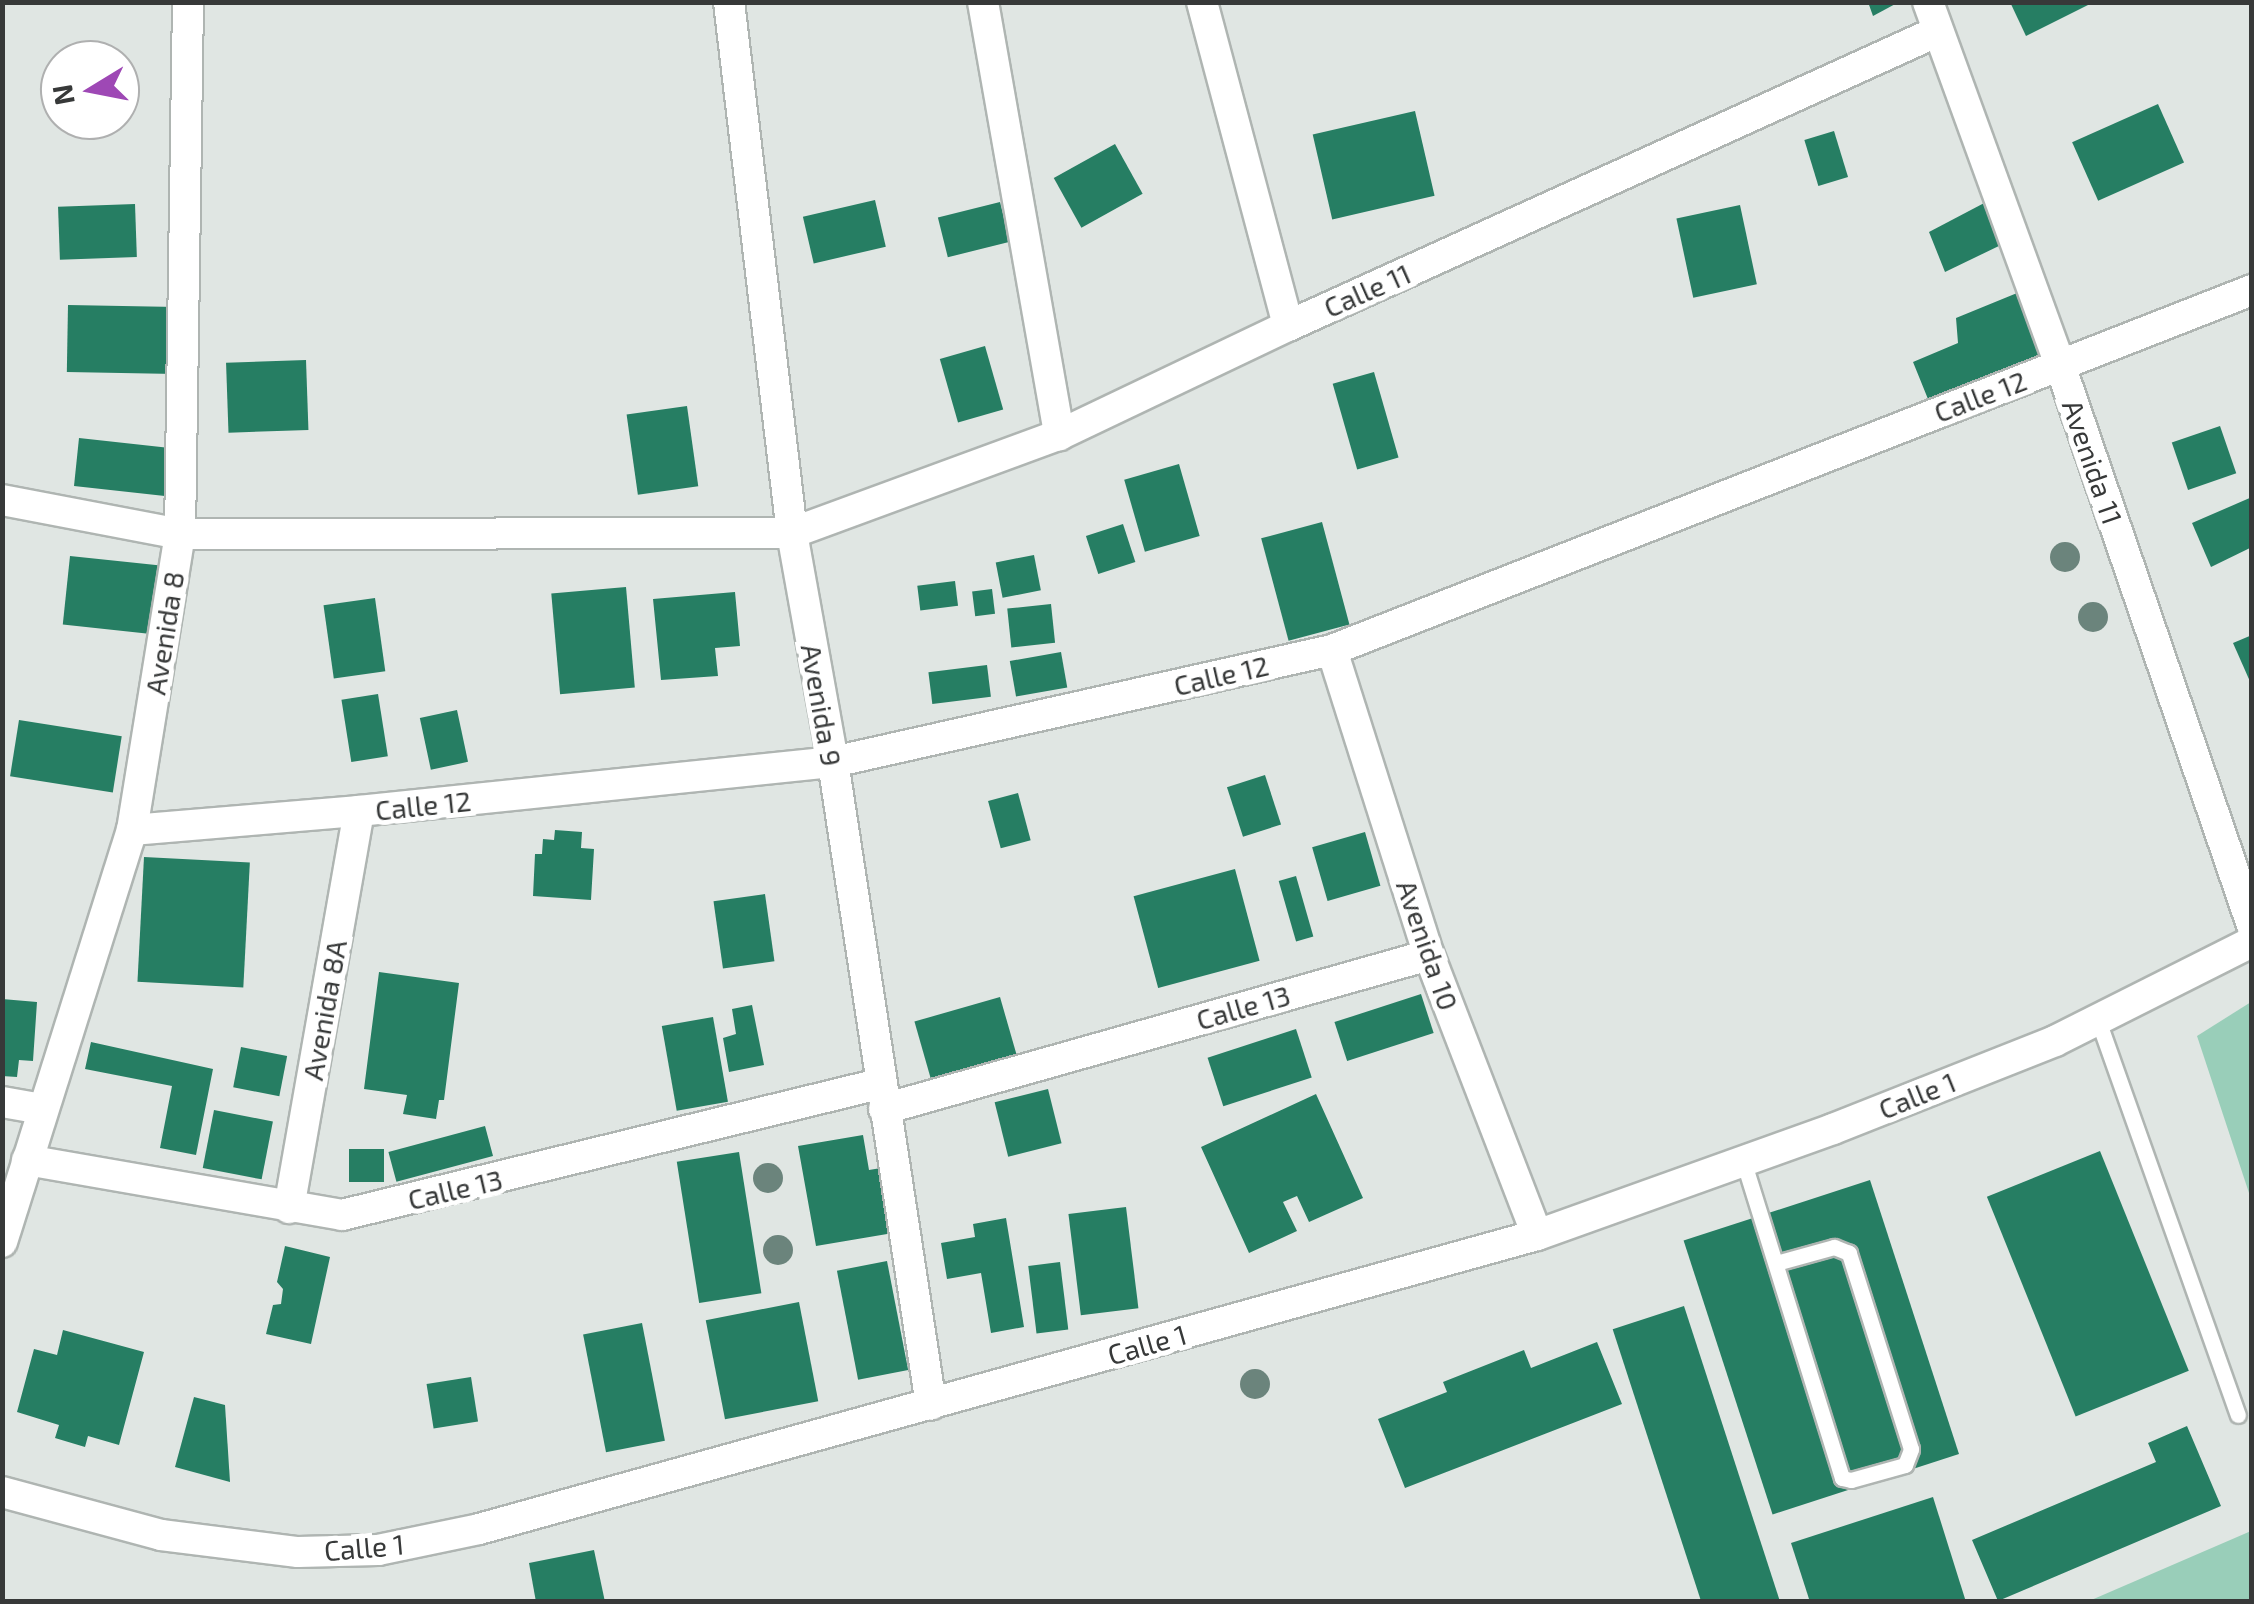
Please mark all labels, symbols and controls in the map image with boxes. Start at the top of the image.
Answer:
north arrow [40,40,140,140]
text: N [44,82,81,108]
street label: Calle 11 [1318,256,1416,324]
street label: Calle 12 [1929,363,2031,429]
street label: Avenida 11 [2056,395,2130,529]
street label: Avenida 8 [138,569,190,697]
street label: Avenida 9 [795,641,849,769]
street label: Calle 12 [1170,648,1272,702]
street label: Calle 12 [373,783,473,827]
street label: Avenida 10 [1390,875,1466,1015]
street label: Avenida 8A [295,937,353,1083]
street label: Calle 13 [1192,978,1294,1036]
street label: Calle 1 [1873,1064,1961,1126]
street label: Calle 13 [404,1162,506,1216]
street label: Calle 1 [1104,1317,1190,1371]
street label: Calle 1 [322,1527,406,1567]

